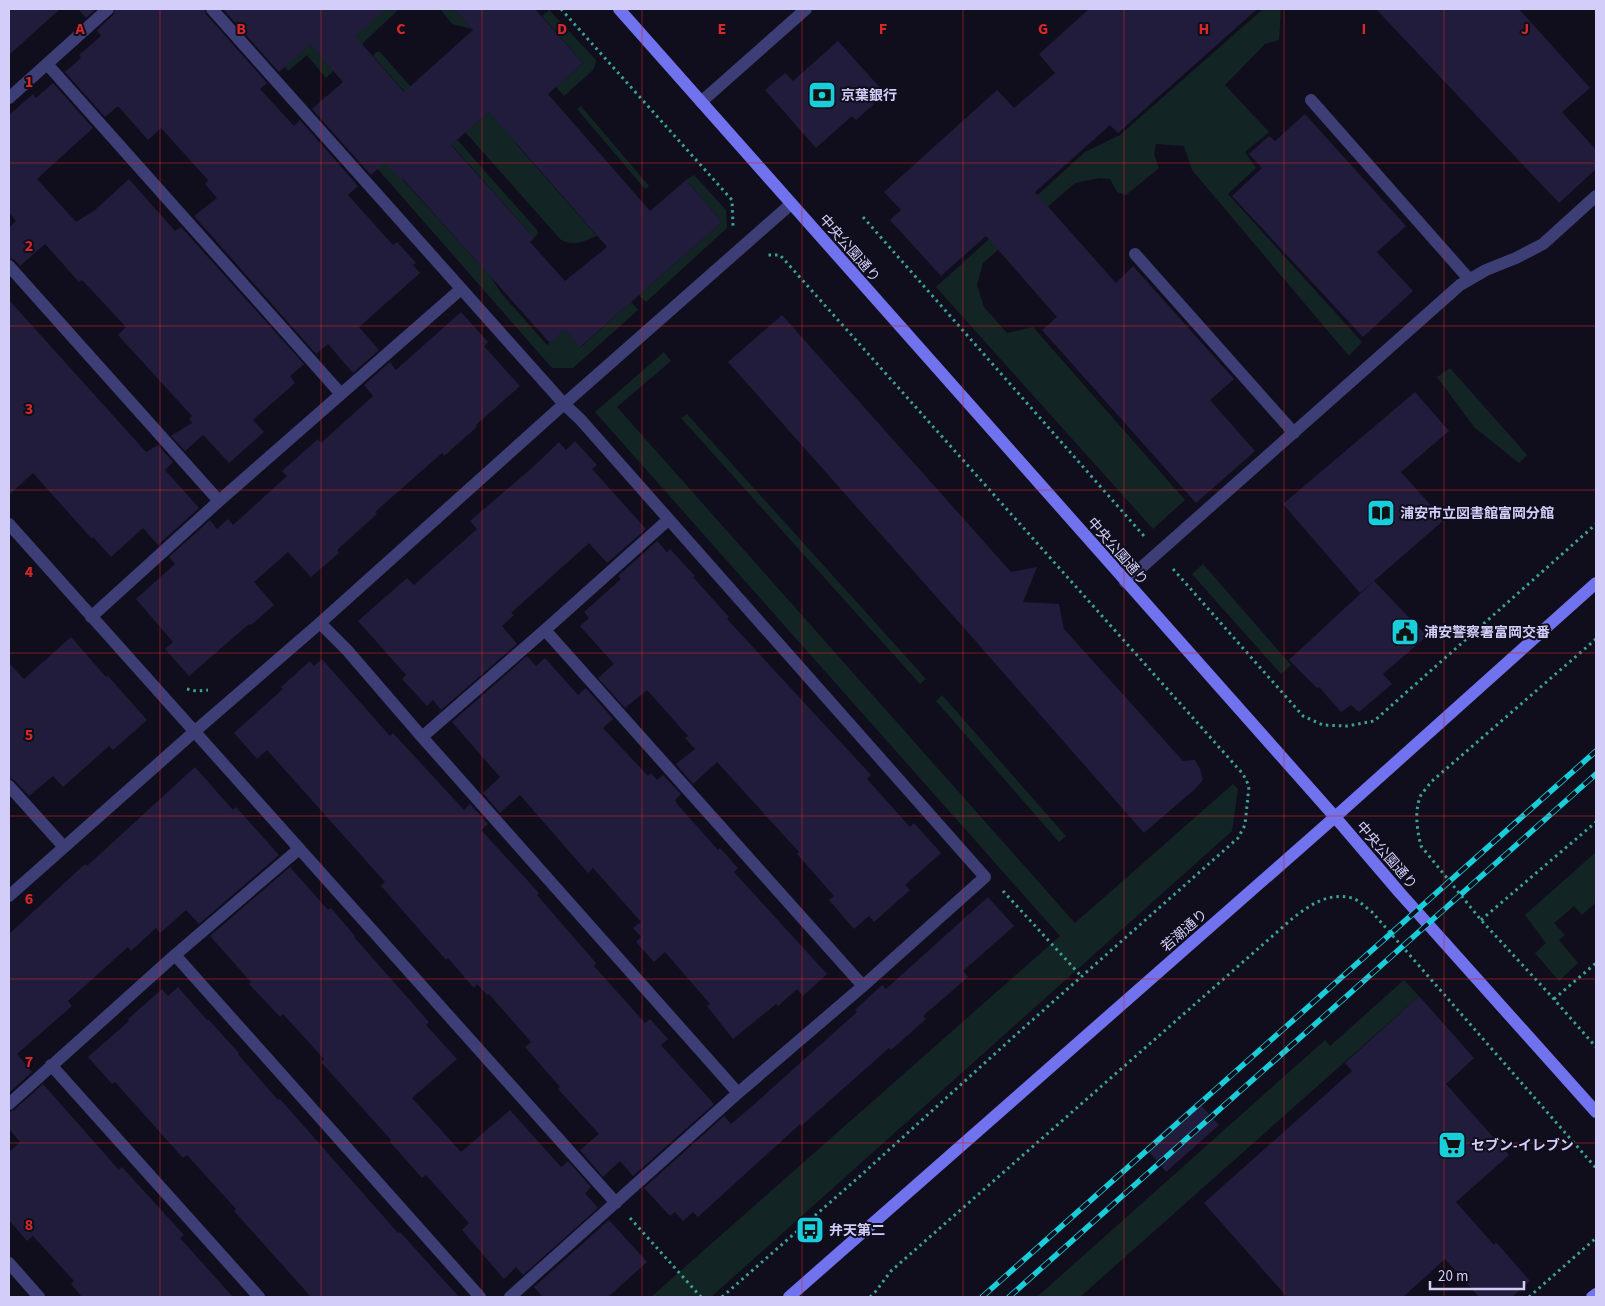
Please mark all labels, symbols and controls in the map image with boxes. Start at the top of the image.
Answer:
text: A [74,18,85,40]
text: B [236,18,246,40]
text: C [396,18,406,40]
text: D [557,18,567,40]
text: E [718,18,726,40]
text: F [879,18,887,40]
text: G [1038,18,1048,40]
text: H [1199,18,1209,40]
text: I [1362,18,1366,40]
text: J [1521,18,1529,40]
text: 1 [25,71,33,93]
bank icon: 京葉銀行 [807,80,837,110]
place label: 京葉銀行 [841,86,897,106]
street label: 中央公園通り [814,210,884,287]
text: 2 [25,235,33,257]
text: 3 [25,398,33,420]
library icon: 浦安市立図書館富岡分館 [1366,498,1396,528]
place label: 浦安市立図書館富岡分館 [1400,504,1554,524]
street label: 中央公園通り [1082,513,1152,590]
text: 4 [25,561,34,583]
public building icon: 浦安警察署富岡交番 [1390,617,1420,647]
place label: 浦安警察署富岡交番 [1424,623,1550,643]
text: 5 [25,724,33,746]
street label: 中央公園通り [1351,817,1421,894]
text: 6 [25,888,33,910]
street label: 若潮通り [1157,905,1212,957]
text: 7 [25,1051,33,1073]
supermarket icon: セブン-イレブン [1437,1130,1467,1160]
place label: セブン-イレブン [1471,1136,1574,1156]
text: 8 [25,1214,33,1236]
bus stop icon: 弁天第二 [795,1215,825,1245]
place label: 弁天第二 [829,1221,885,1241]
scale bar [1430,1258,1524,1290]
text: 20 m [1438,1266,1468,1287]

